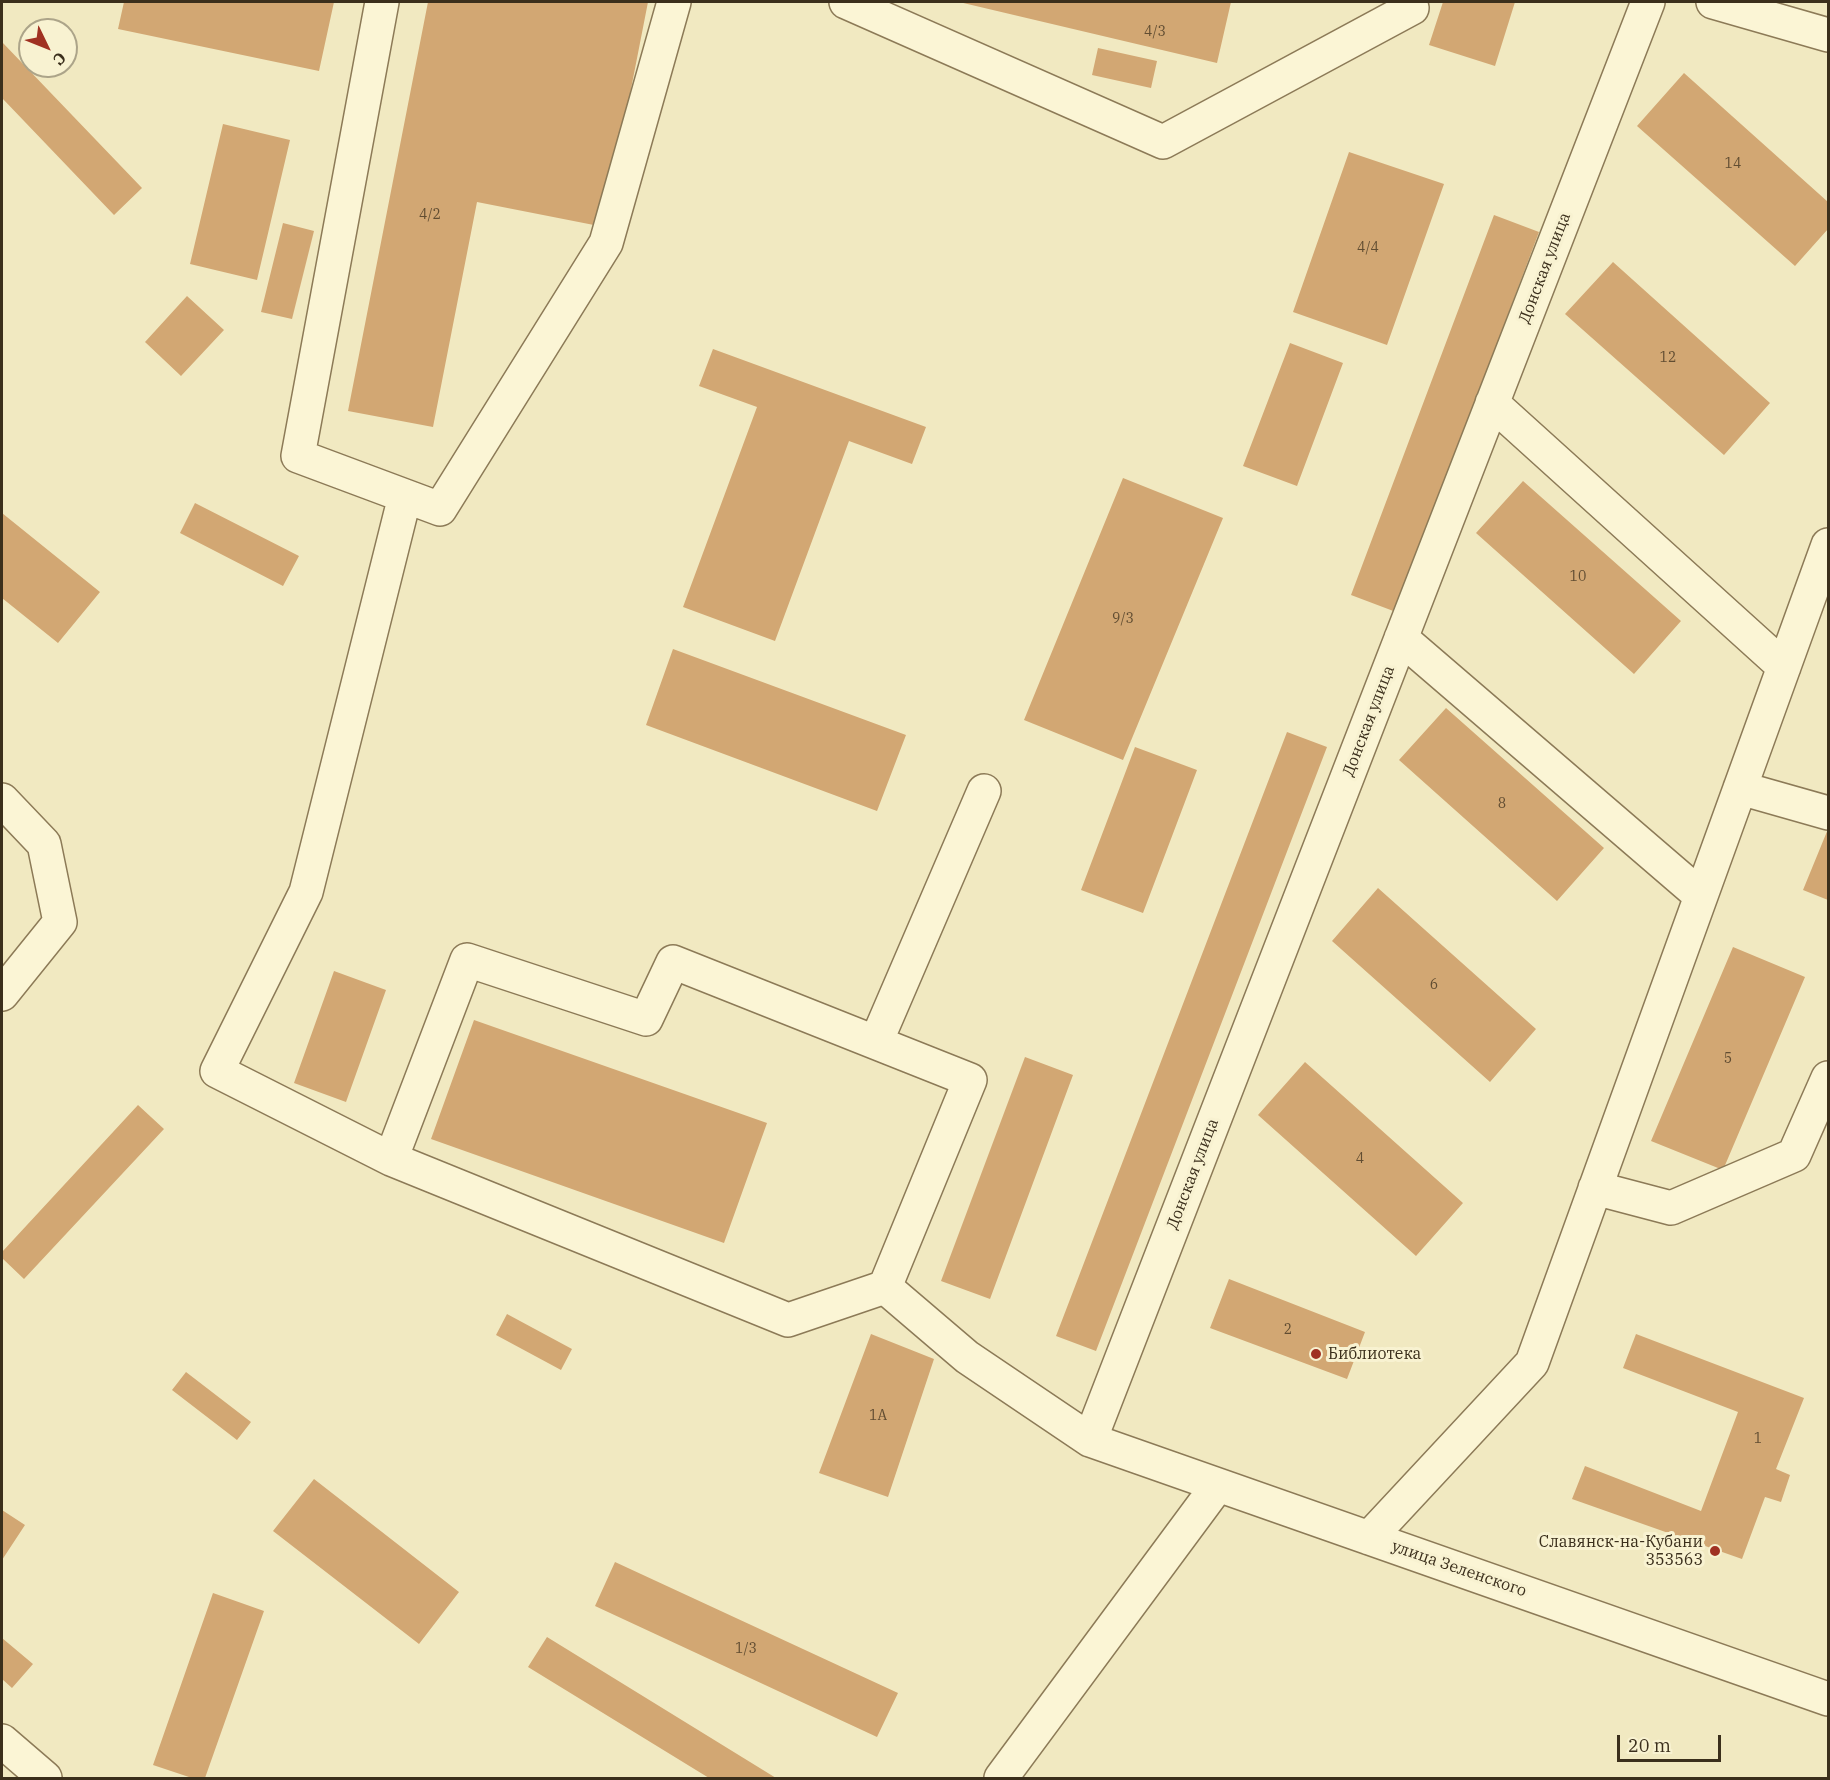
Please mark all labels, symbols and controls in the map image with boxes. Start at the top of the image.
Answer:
north arrow [18,18,78,78]
house number: 4/3 [1144,24,1166,40]
text: С [49,48,71,70]
house number: 14 [1725,156,1741,172]
house number: 4/2 [419,207,441,223]
street label: Донская улица [1515,210,1575,326]
house number: 4/4 [1357,240,1379,256]
house number: 12 [1660,350,1676,366]
house number: 10 [1570,569,1586,585]
house number: 9/3 [1112,611,1134,627]
street label: Донская улица [1339,663,1399,779]
house number: 8 [1498,796,1506,812]
house number: 6 [1430,977,1438,993]
house number: 5 [1724,1051,1732,1067]
street label: Донская улица [1163,1116,1223,1232]
house number: 4 [1356,1151,1364,1167]
house number: 2 [1284,1322,1292,1338]
place label: Библиотека [1328,1344,1421,1364]
marker: Библиотека [1309,1347,1323,1361]
house number: 1А [869,1408,887,1424]
house number: 1 [1754,1431,1762,1447]
place label: Славянск-на-Кубани 353563 [1539,1532,1703,1570]
street label: улица Зеленского [1389,1537,1529,1601]
marker: Славянск-на-Кубани 353563 [1708,1544,1722,1558]
house number: 1/3 [735,1641,757,1657]
scale bar [1620,1723,1724,1761]
text: 20 m [1628,1734,1671,1757]

